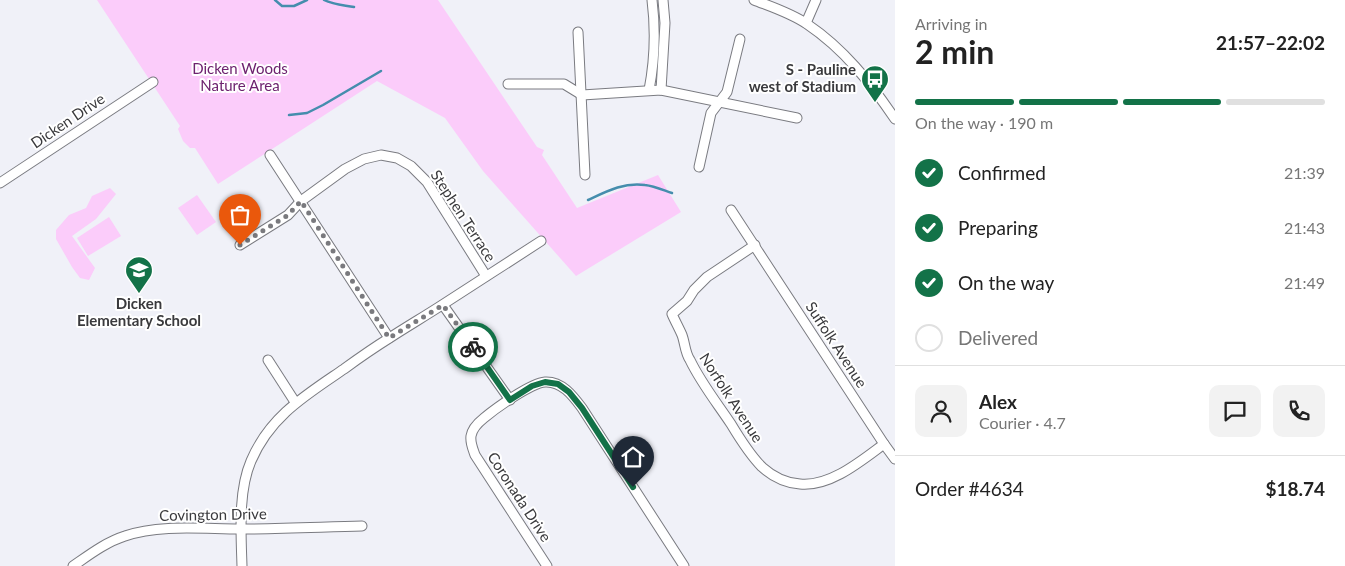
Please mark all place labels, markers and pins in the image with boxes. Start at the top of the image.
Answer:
place label: S - Pauline west of Stadium [749,60,856,95]
bus stop icon: S - Pauline west of Stadium [860,64,890,103]
pin [219,194,261,245]
school or university icon: Dicken Elementary School [124,255,154,294]
place label: Dicken Elementary School [77,294,201,329]
pin [612,436,654,487]

